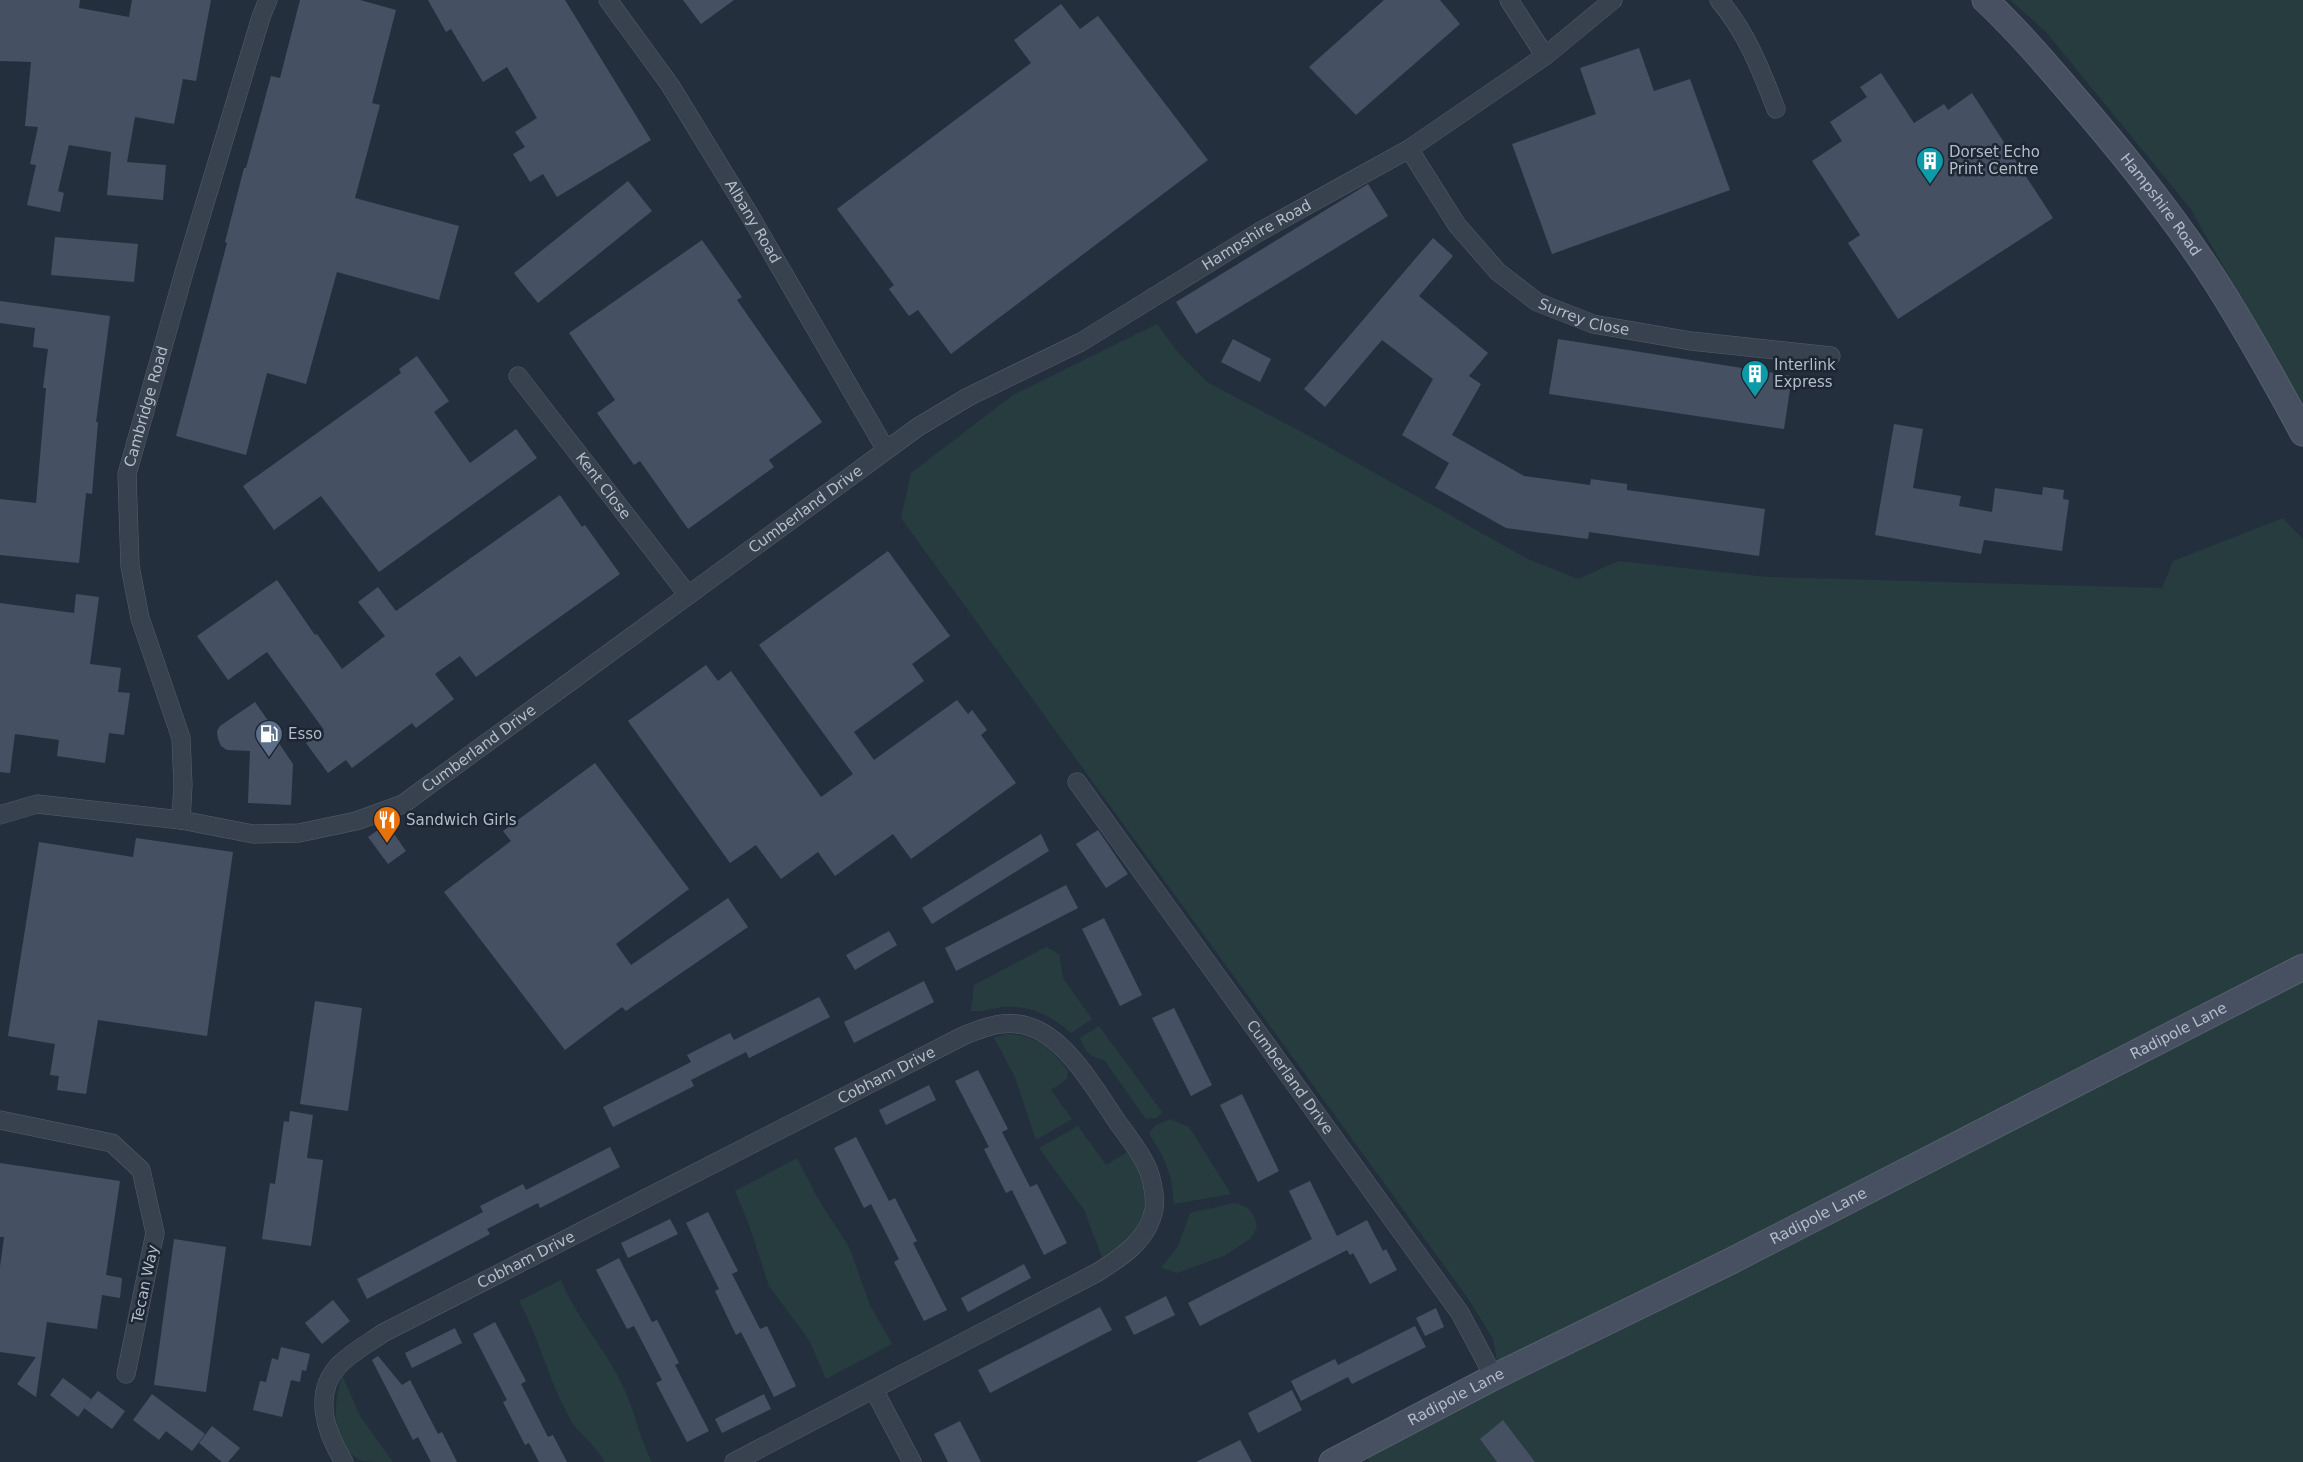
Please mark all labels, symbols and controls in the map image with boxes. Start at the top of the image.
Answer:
place label: Dorset Echo Print Centre [1949,143,2040,178]
building icon: Dorset Echo Print Centre [1915,146,1945,185]
street label: Hampshire Road [2116,150,2205,259]
street label: Albany Road [721,176,785,267]
street label: Hampshire Road [1199,196,1314,274]
street label: Surrey Close [1536,294,1631,339]
street label: Cambridge Road [120,344,172,469]
place label: Interlink Express [1774,356,1836,391]
building icon: Interlink Express [1740,359,1770,398]
street label: Kent Close [572,449,635,523]
street label: Cumberland Drive [745,462,866,557]
street label: Cumberland Drive [418,701,539,796]
fuel station icon: Esso [254,719,284,758]
place label: Esso [288,725,322,743]
restaurant icon: Sandwich Girls [372,805,402,844]
place label: Sandwich Girls [406,811,517,829]
street label: Radipole Lane [2127,999,2230,1063]
street label: Cumberland Drive [1243,1016,1337,1138]
street label: Cobham Drive [835,1043,938,1108]
street label: Radipole Lane [1767,1184,1870,1248]
street label: Cobham Drive [474,1227,578,1292]
street label: Tecan Way [128,1243,162,1326]
street label: Radipole Lane [1405,1364,1507,1430]

